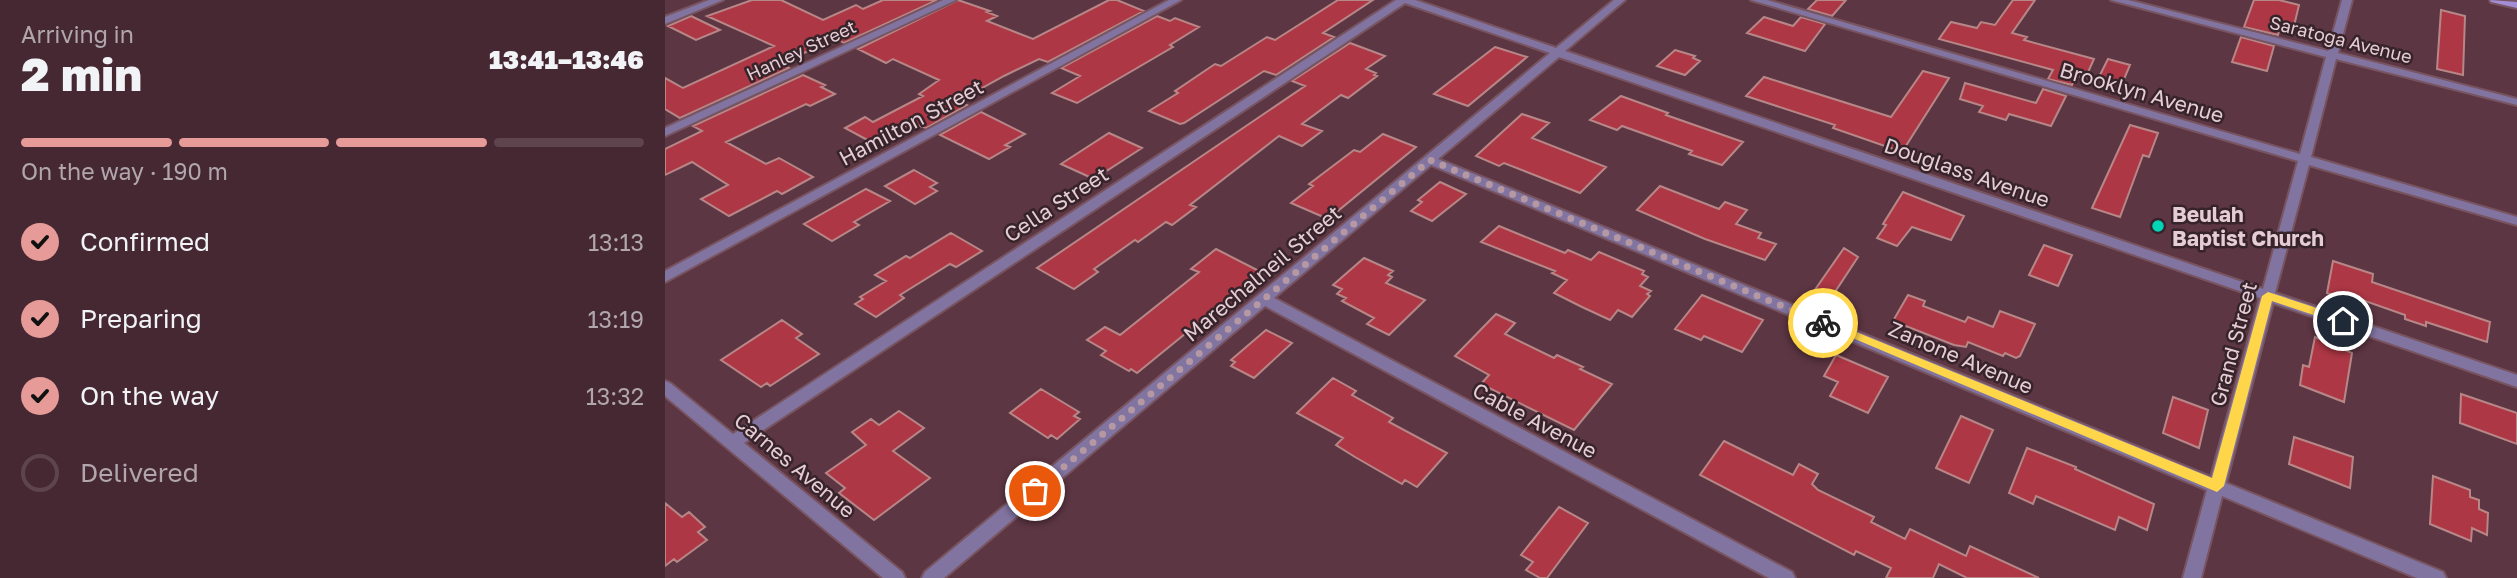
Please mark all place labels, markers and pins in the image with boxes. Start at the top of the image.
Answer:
place label: Beulah Baptist Church [2172,201,2324,251]
marker: Beulah Baptist Church [2150,218,2166,234]
pin [2313,291,2373,351]
pin [1005,461,1065,521]

